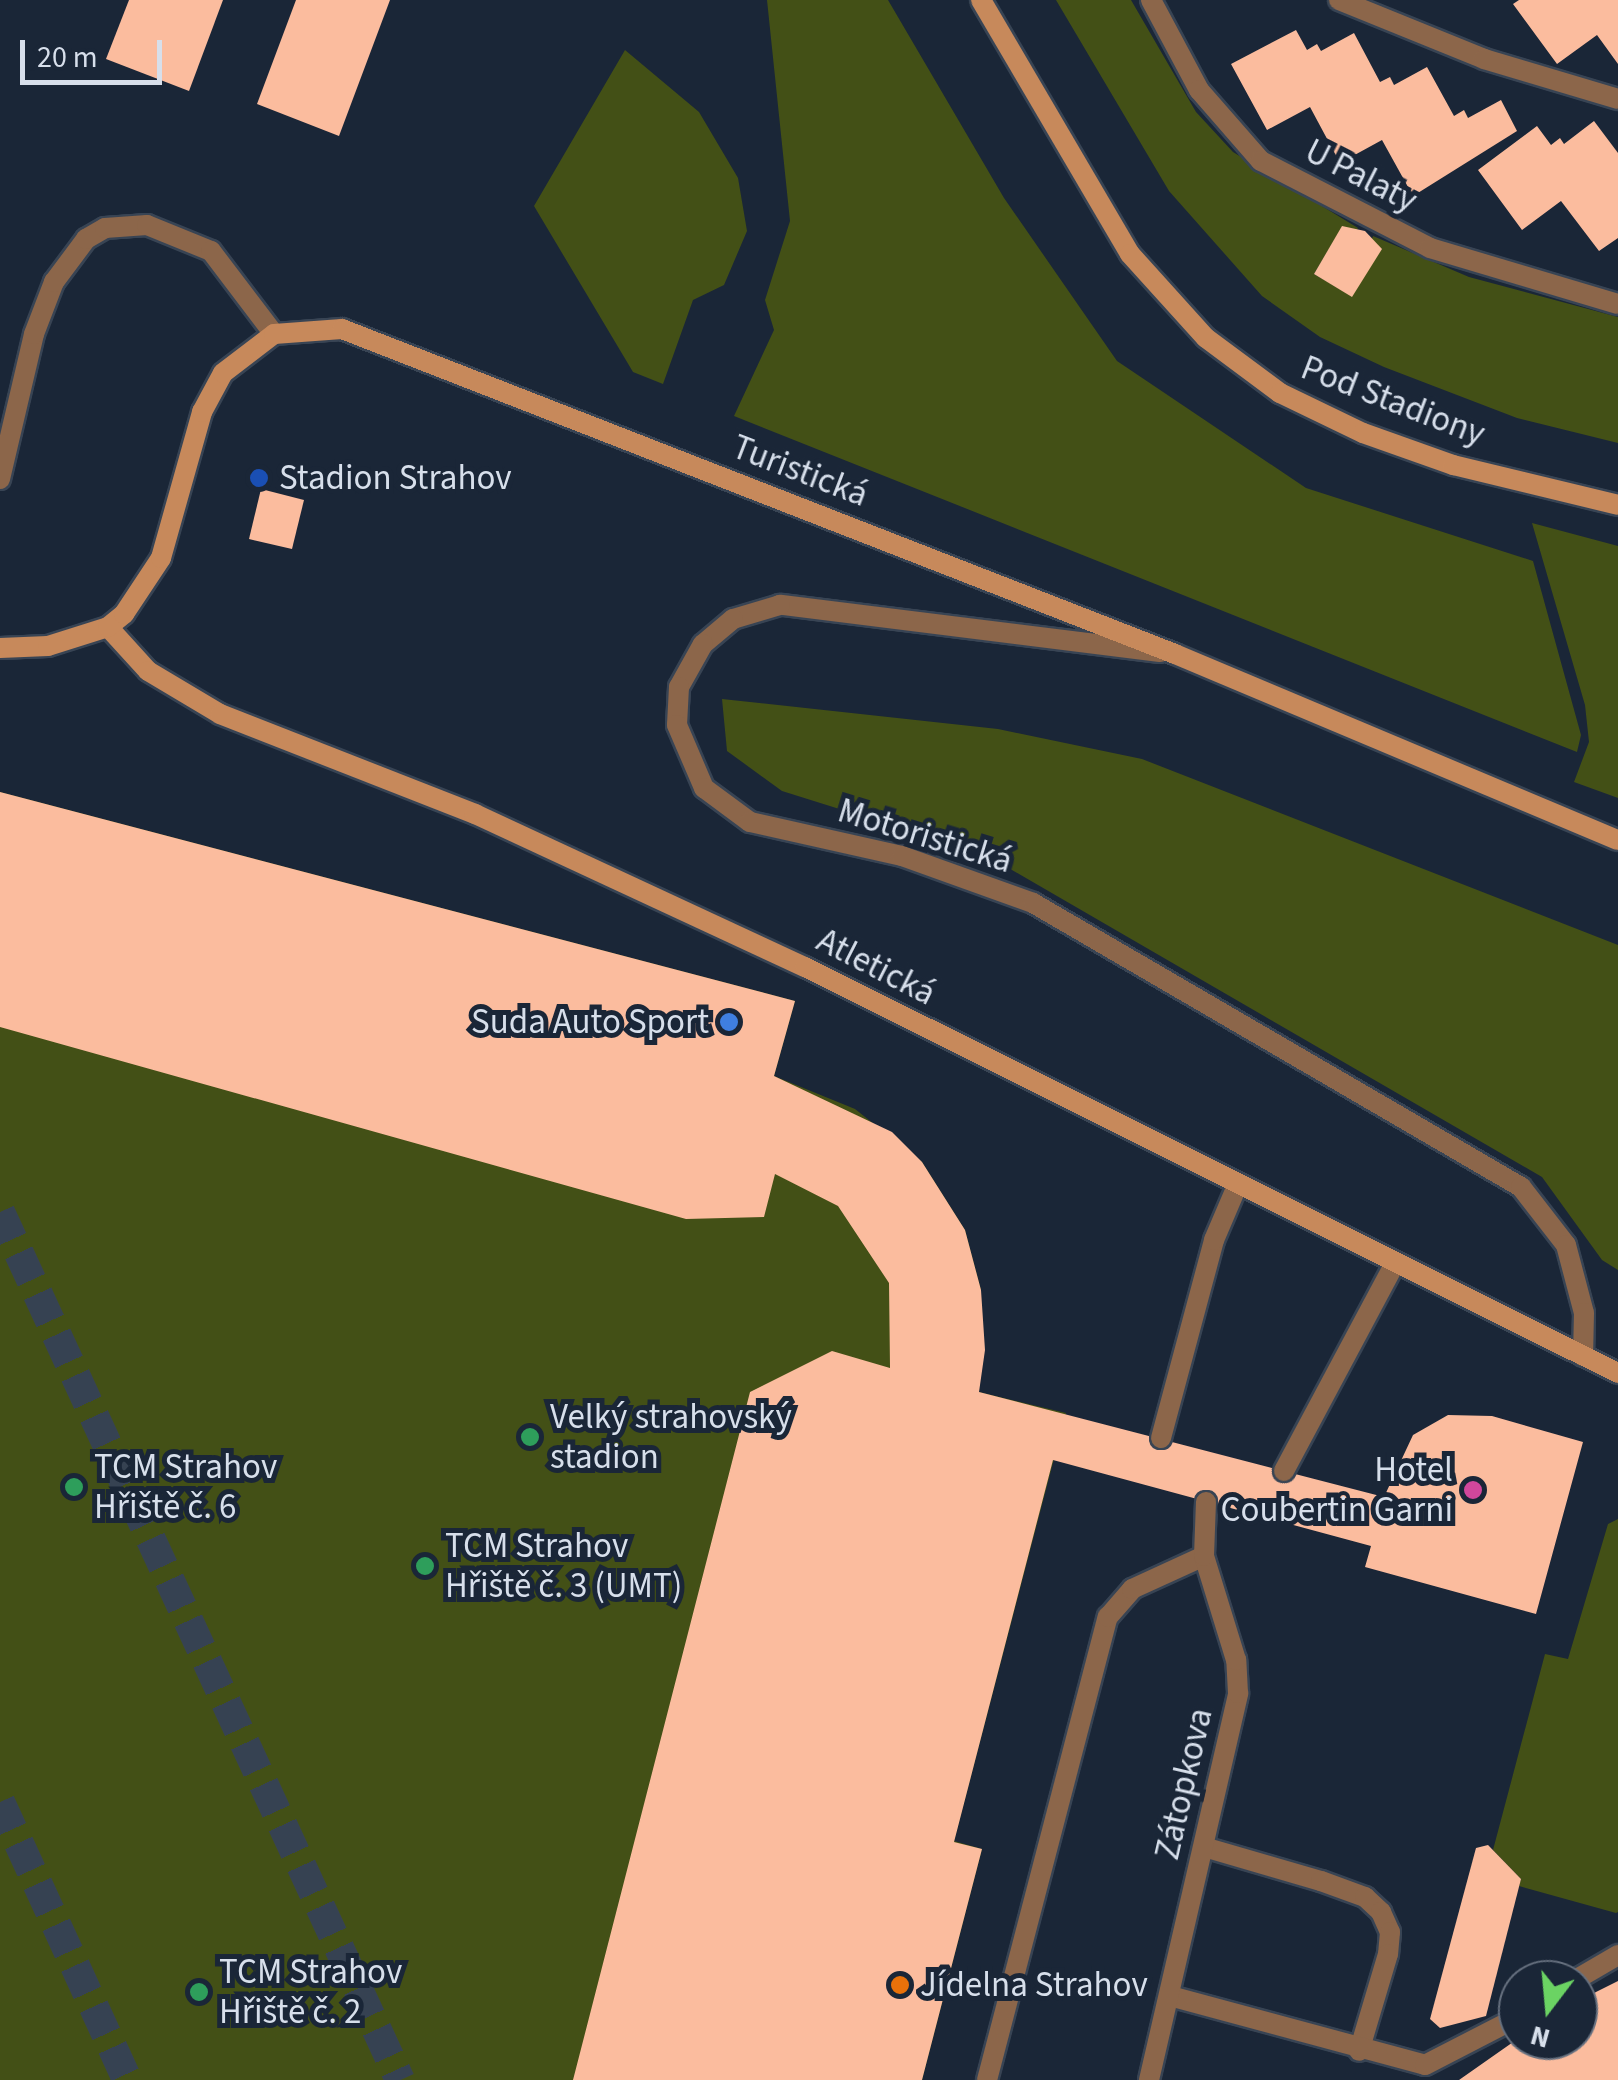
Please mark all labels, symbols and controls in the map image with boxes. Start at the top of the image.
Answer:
scale bar [25,20,168,82]
text: 20 m [37,36,98,79]
street label: U Palaty [1298,130,1424,222]
street label: Pod Stadiony [1295,347,1491,455]
street label: Turistická [726,426,874,516]
place label: Stadion Strahov [279,457,512,499]
marker: Stadion Strahov [248,467,270,489]
street label: Motoristická [833,790,1017,882]
street label: Atletická [810,919,942,1015]
place label: Suda Auto Sport [471,1001,709,1043]
marker: Suda Auto Sport [718,1011,740,1033]
place label: Velký strahovský stadion [550,1396,792,1478]
marker: Velký strahovský stadion [519,1426,541,1448]
place label: TCM Strahov Hřiště č. 6 [94,1446,277,1528]
place label: Hotel Coubertin Garni [1220,1449,1453,1531]
marker: TCM Strahov Hřiště č. 6 [63,1476,85,1498]
marker: Hotel Coubertin Garni [1462,1479,1484,1501]
place label: TCM Strahov Hřiště č. 3 (UMT) [445,1525,682,1607]
marker: TCM Strahov Hřiště č. 3 (UMT) [414,1555,436,1577]
street label: Zátopkova [1146,1704,1222,1864]
place label: TCM Strahov Hřiště č. 2 [219,1951,402,2033]
north arrow [1498,1960,1598,2060]
place label: Jídelna Strahov [920,1964,1148,2006]
marker: Jídelna Strahov [889,1974,911,1996]
marker: TCM Strahov Hřiště č. 2 [188,1981,210,2003]
text: N [1526,2015,1555,2059]

